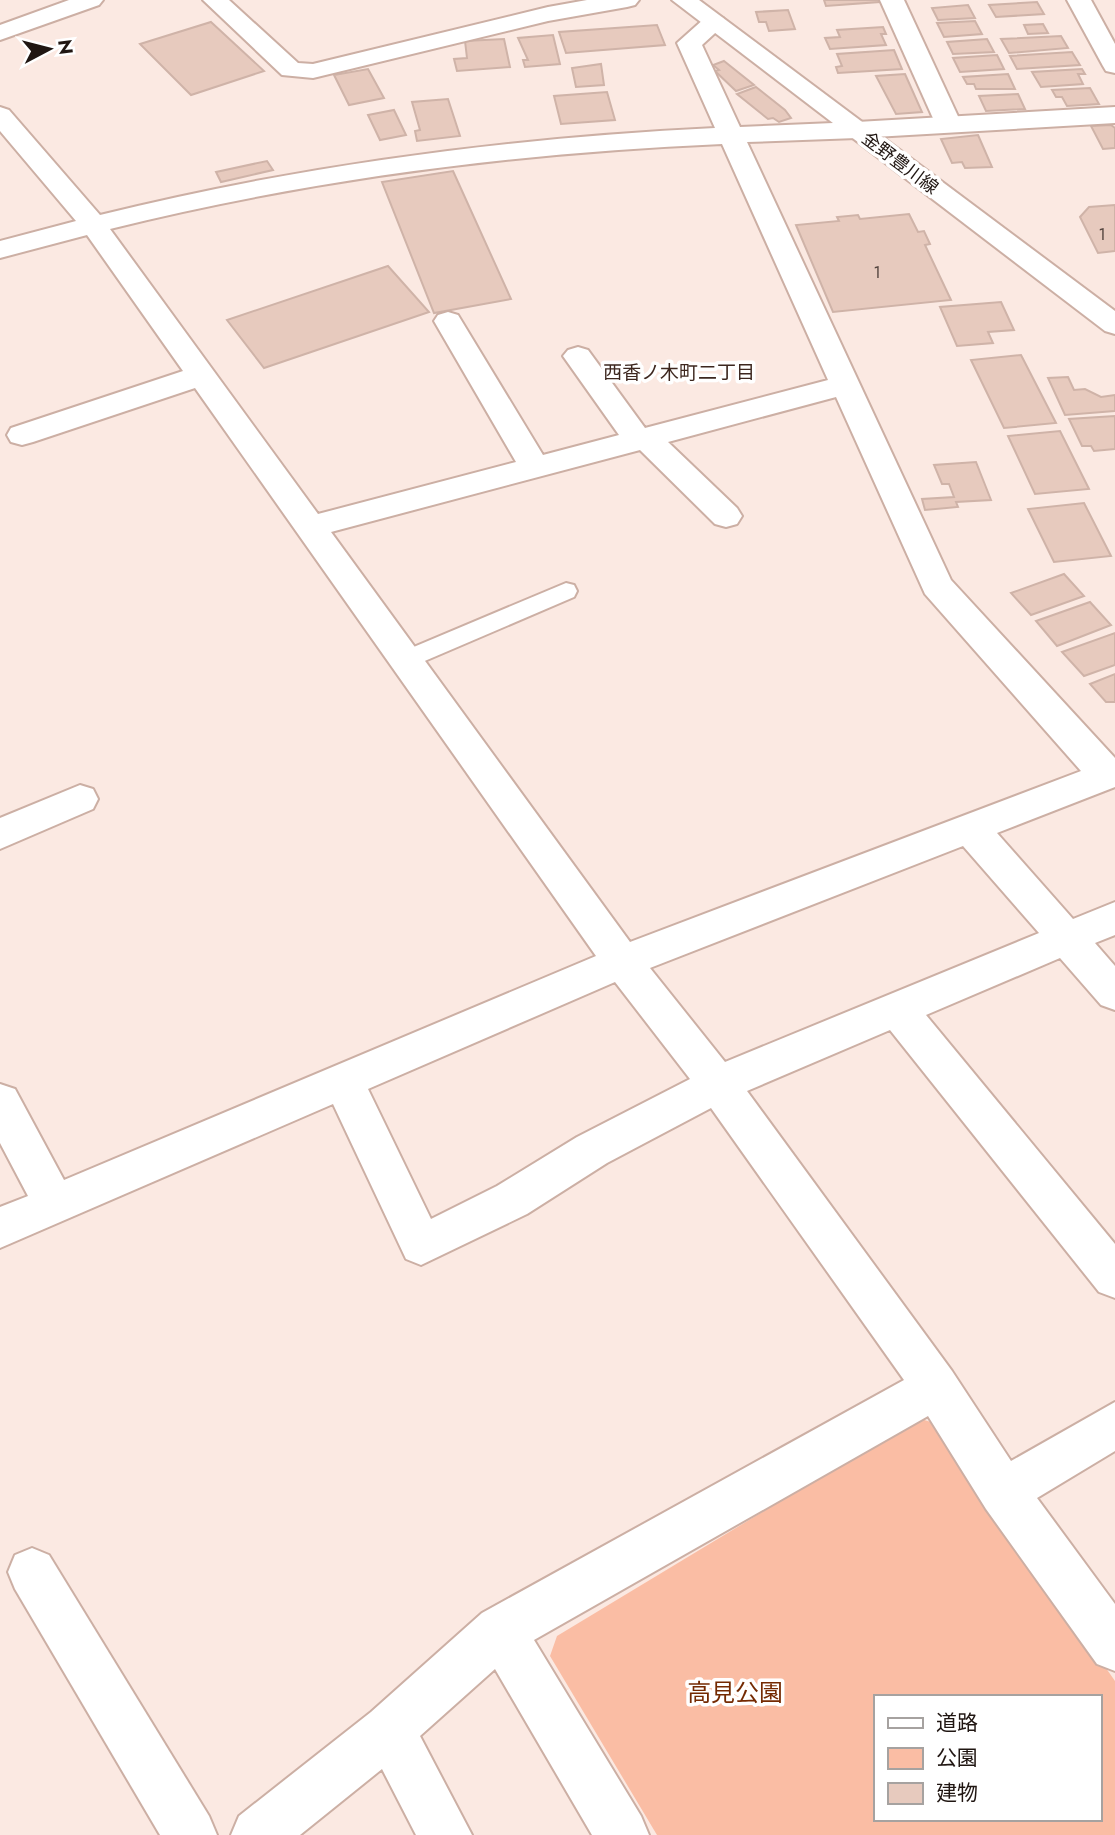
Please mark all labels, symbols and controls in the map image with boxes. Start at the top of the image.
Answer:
north arrow [14,14,84,84]
text: N [51,38,80,56]
street label: 金野豊川線 [856,126,944,200]
house number: 1 [1098,223,1106,246]
house number: 1 [873,261,881,284]
district label: 西香ノ木町二丁目 [603,359,755,386]
park label: 高見公園 [687,1675,783,1710]
legend [874,1695,1101,1821]
text: 道路 [936,1708,978,1738]
text: 公園 [936,1743,978,1773]
text: 建物 [936,1778,978,1808]

